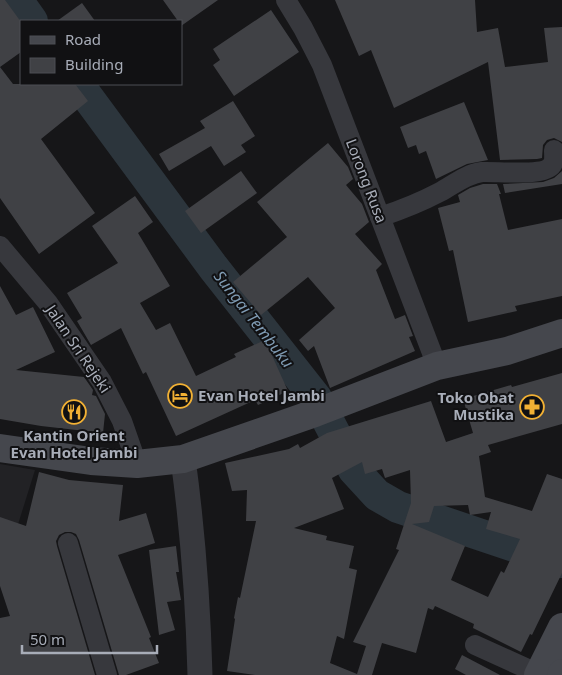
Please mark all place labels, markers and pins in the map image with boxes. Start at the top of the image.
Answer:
hotel icon: Evan Hotel Jambi [167,383,193,409]
place label: Evan Hotel Jambi [198,385,325,405]
place label: Toko Obat Mustika [438,387,514,424]
pharmacy icon: Toko Obat Mustika [519,394,545,420]
restaurant icon: Kantin Orient Evan Hotel Jambi [61,399,87,425]
place label: Kantin Orient Evan Hotel Jambi [11,425,137,462]

